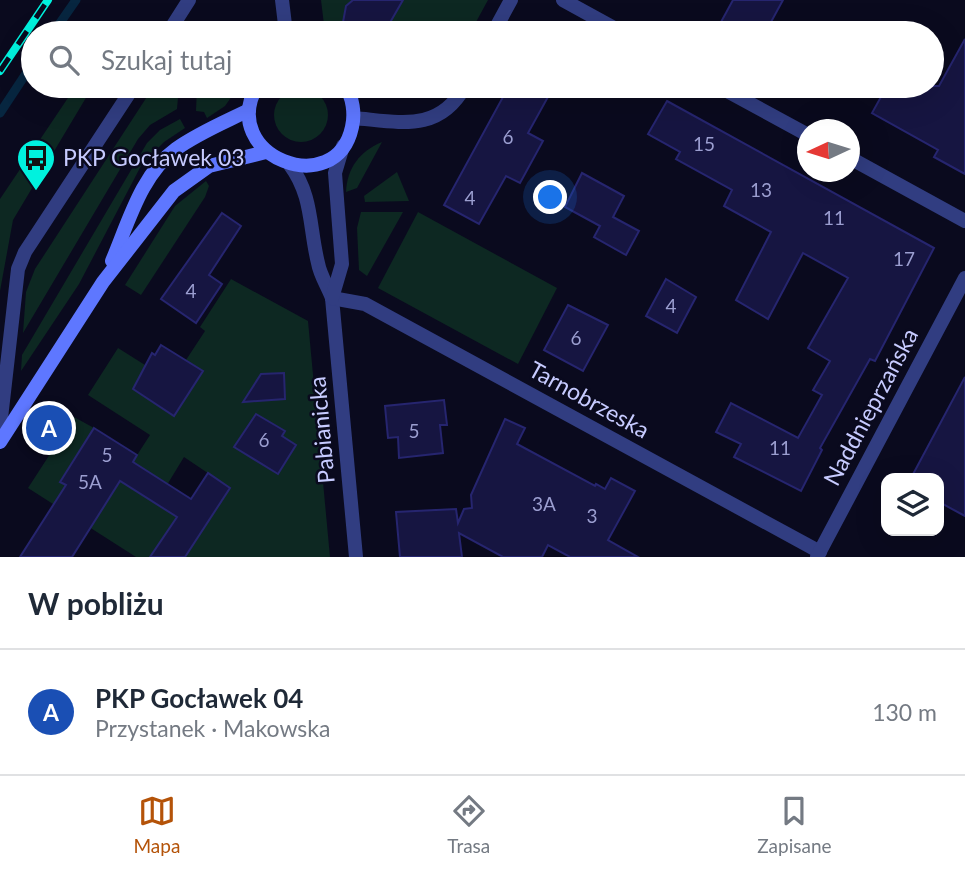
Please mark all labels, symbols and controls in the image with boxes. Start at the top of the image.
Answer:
search box [21,21,944,98]
icon: search [45,41,83,79]
text: Szukaj tutaj [101,44,232,76]
north arrow [797,119,860,182]
house number: 6 [502,125,514,148]
house number: 15 [693,132,715,155]
bus stop icon: PKP Gocławek 03 [15,137,57,192]
place label: PKP Gocławek 03 [63,143,245,171]
house number: 13 [750,178,772,201]
your location [533,180,567,214]
house number: 4 [464,186,476,209]
house number: 11 [823,206,845,229]
house number: 17 [893,247,915,270]
house number: 4 [185,279,197,302]
house number: 4 [665,294,677,317]
street label: Naddnieprzańska [817,323,923,490]
house number: 6 [570,326,582,349]
street label: Tarnobrzeska [524,355,655,444]
street label: Pabianicka [302,375,340,485]
pin: A [26,402,72,454]
house number: 5 [408,419,420,442]
house number: 6 [258,428,270,451]
house number: 11 [769,436,791,459]
house number: 5 [101,443,113,466]
house number: 5A [78,470,102,493]
map controls [881,473,944,536]
button: layers [881,473,944,536]
house number: 3A [532,492,556,515]
house number: 3 [586,504,598,527]
text: W pobliżu [28,585,164,621]
text: PKP Gocławek 04 [95,682,303,714]
text: A [43,698,59,726]
text: 130 m [872,698,937,726]
text: Przystanek · Makowska [95,714,330,742]
tab: Mapa [133,792,180,857]
tab: Trasa [447,792,490,857]
tab: Zapisane [757,792,832,857]

